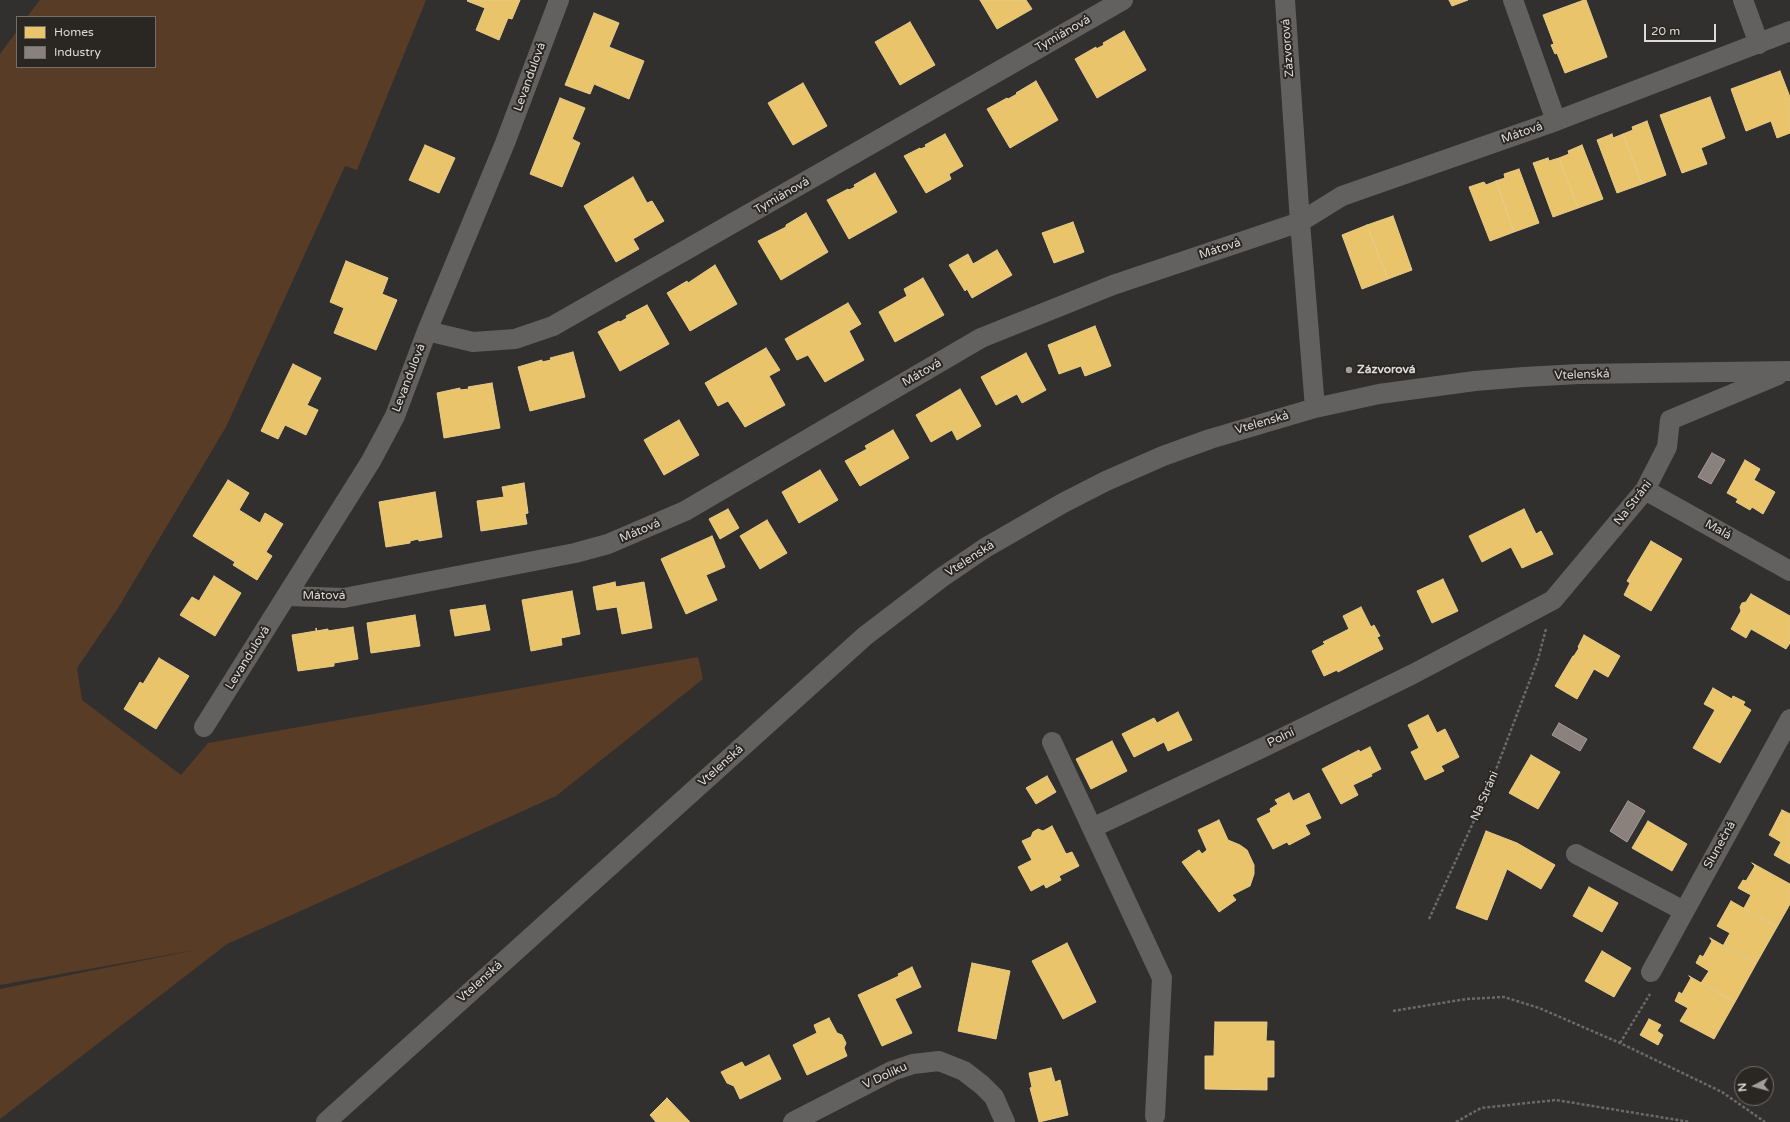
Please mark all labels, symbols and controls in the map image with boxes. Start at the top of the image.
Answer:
street label: Tymiánová [1033,12,1093,56]
legend [16,16,156,68]
scale bar [1646,16,1718,42]
street label: Zázvorová [1279,18,1297,78]
text: 20 m [1651,24,1680,38]
text: Homes [54,25,94,39]
street label: Levandulová [511,41,549,113]
text: Industry [54,45,101,59]
street label: Mátová [1499,119,1545,147]
street label: Tymiánová [752,174,812,218]
street label: Mátová [1197,236,1243,262]
street label: Levandulová [389,342,429,414]
street label: Mátová [900,356,944,390]
place label: Zázvorová [1357,363,1416,377]
marker: Zázvorová [1344,365,1354,375]
street label: Vtelenská [1554,367,1610,383]
street label: Vtelenská [1233,408,1291,438]
street label: Na Stráni [1611,478,1655,528]
street label: Mátová [617,516,663,546]
street label: Malá [1702,517,1734,543]
street label: Vtelenská [943,538,997,580]
street label: Mátová [303,589,345,603]
street label: Levandulová [223,624,273,692]
street label: Polní [1265,725,1297,751]
street label: Vtelenská [696,742,746,790]
street label: Na Stráni [1468,769,1502,823]
street label: Slunečná [1701,819,1739,871]
street label: Vtelenská [455,958,505,1006]
street label: V Dolíku [860,1059,910,1093]
north arrow [1734,1066,1774,1106]
text: N [1736,1082,1749,1092]

